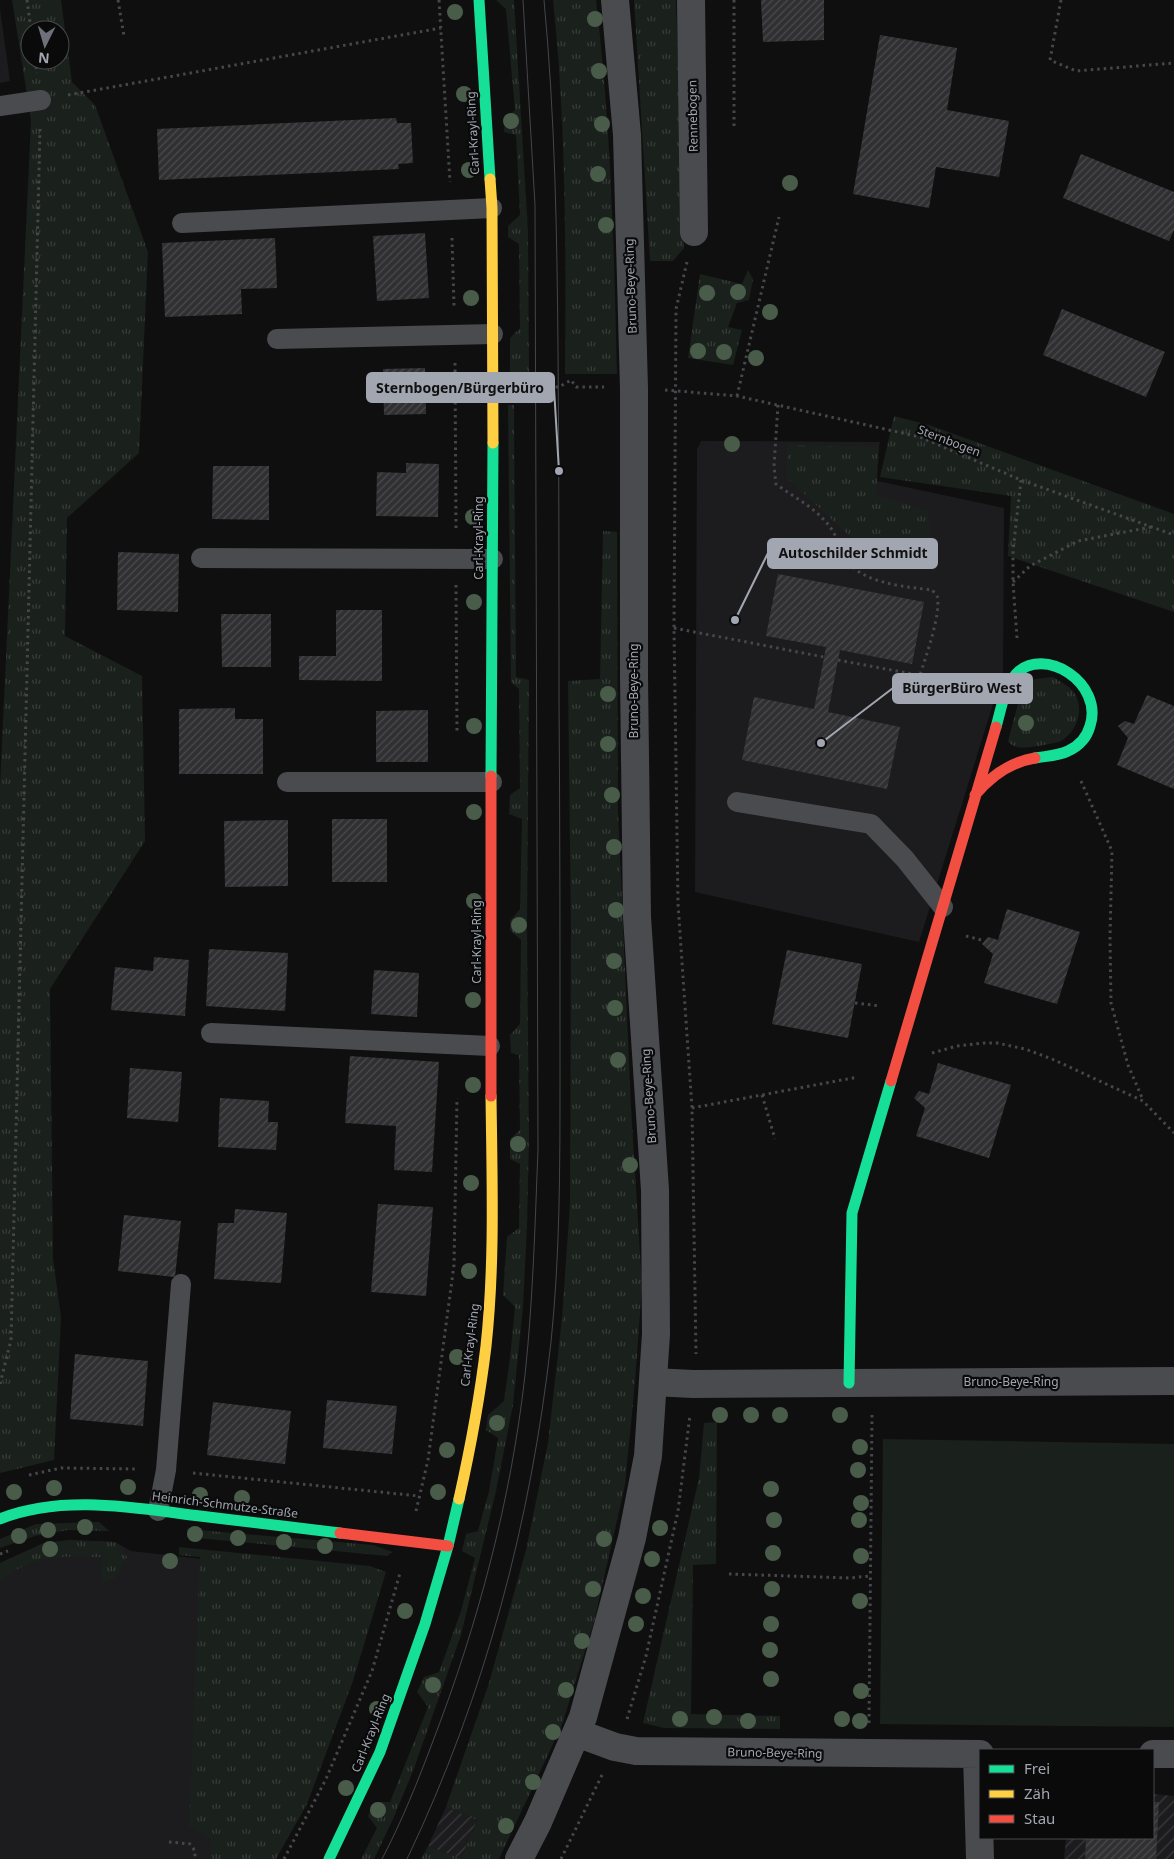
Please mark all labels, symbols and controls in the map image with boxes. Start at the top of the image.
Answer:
north arrow [20,20,70,70]
text: N [37,48,50,68]
street label: Rennebogen [683,80,702,152]
street label: Carl-Krayl-Ring [462,91,483,175]
street label: Bruno-Beye-Ring [620,238,641,334]
callout: Sternbogen/Bürgerbüro [367,373,554,402]
text: Sternbogen/Bürgerbüro [376,378,544,397]
street label: Sternbogen [915,421,983,460]
street label: Carl-Krayl-Ring [470,496,487,580]
callout: Autoschilder Schmidt [768,539,937,568]
text: Autoschilder Schmidt [778,543,928,562]
street label: Bruno-Beye-Ring [625,643,642,739]
callout: BürgerBüro West [893,674,1032,703]
text: BürgerBüro West [902,678,1022,697]
street label: Carl-Krayl-Ring [468,900,485,984]
street label: Bruno-Beye-Ring [637,1048,660,1144]
street label: Carl-Krayl-Ring [456,1302,483,1387]
street label: Bruno-Beye-Ring [963,1373,1059,1390]
street label: Heinrich-Schmutze-Straße [151,1487,299,1522]
street label: Carl-Krayl-Ring [347,1691,394,1775]
street label: Bruno-Beye-Ring [727,1743,823,1762]
legend [979,1749,1154,1839]
text: Frei [1024,1758,1050,1778]
text: Zäh [1024,1783,1050,1803]
text: Stau [1024,1808,1055,1828]

